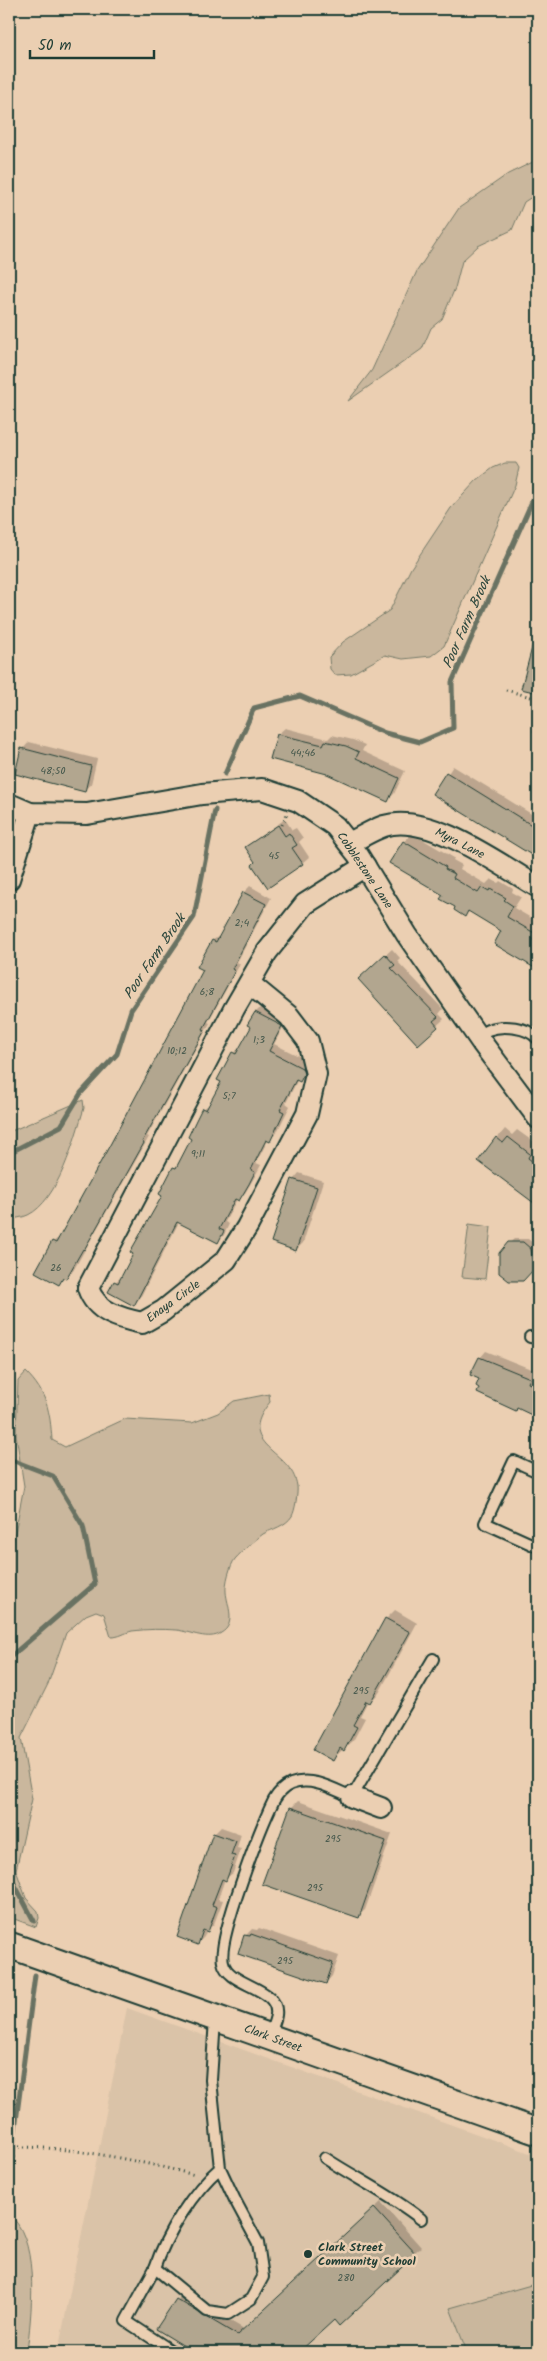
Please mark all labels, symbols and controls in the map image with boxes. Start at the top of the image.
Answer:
scale bar [30,28,154,60]
text: 50 m [38,34,72,58]
water label: Poor Farm Brook [437,571,498,672]
house number: 44;46 [290,745,316,761]
house number: 48;50 [41,763,65,779]
street label: Myra Lane [432,823,488,864]
street label: Cobblestone Lane [332,828,398,913]
house number: 45 [269,848,280,864]
water label: Poor Farm Brook [118,908,193,1004]
house number: 2;4 [235,915,250,931]
house number: 6;8 [200,984,215,1000]
house number: 1;3 [253,1032,265,1048]
house number: 10;12 [167,1043,187,1059]
house number: 5;7 [222,1088,236,1104]
house number: 9;11 [191,1146,205,1162]
house number: 26 [50,1260,62,1276]
street label: Enaya Circle [142,1275,205,1328]
house number: 295 [353,1683,370,1699]
house number: 295 [325,1831,342,1847]
house number: 295 [307,1880,324,1896]
house number: 295 [277,1953,294,1969]
street label: Clark Street [241,2019,305,2058]
place label: Clark Street Community School [318,2238,417,2271]
marker: Clark Street Community School [302,2248,314,2260]
house number: 280 [338,2270,354,2286]

